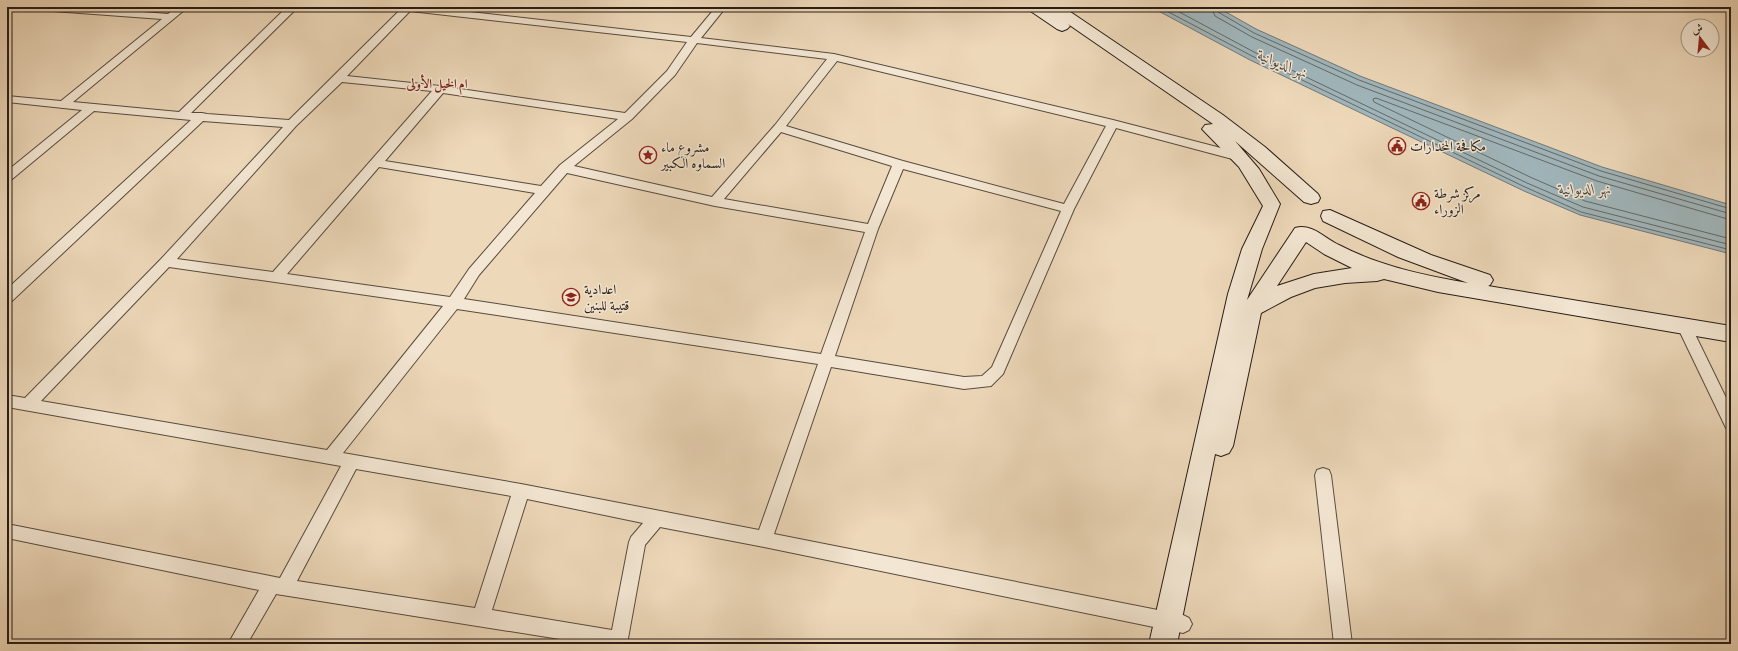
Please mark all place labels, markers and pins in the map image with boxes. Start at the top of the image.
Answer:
public building icon: مكافحة المخدارات [1387,136,1407,156]
place label: مكافحة المخدارات [1410,138,1486,156]
place label: مشروع ماء السماوه الكبير [659,139,725,173]
place icon: مشروع ماء السماوه الكبير [638,145,658,165]
place label: مركز شرطة الزوراء [1434,185,1481,219]
public building icon: مركز شرطة الزوراء [1411,191,1431,211]
place label: اعدادية قتيبة للبنين [584,281,629,315]
school or university icon: اعدادية قتيبة للبنين [561,287,581,307]

